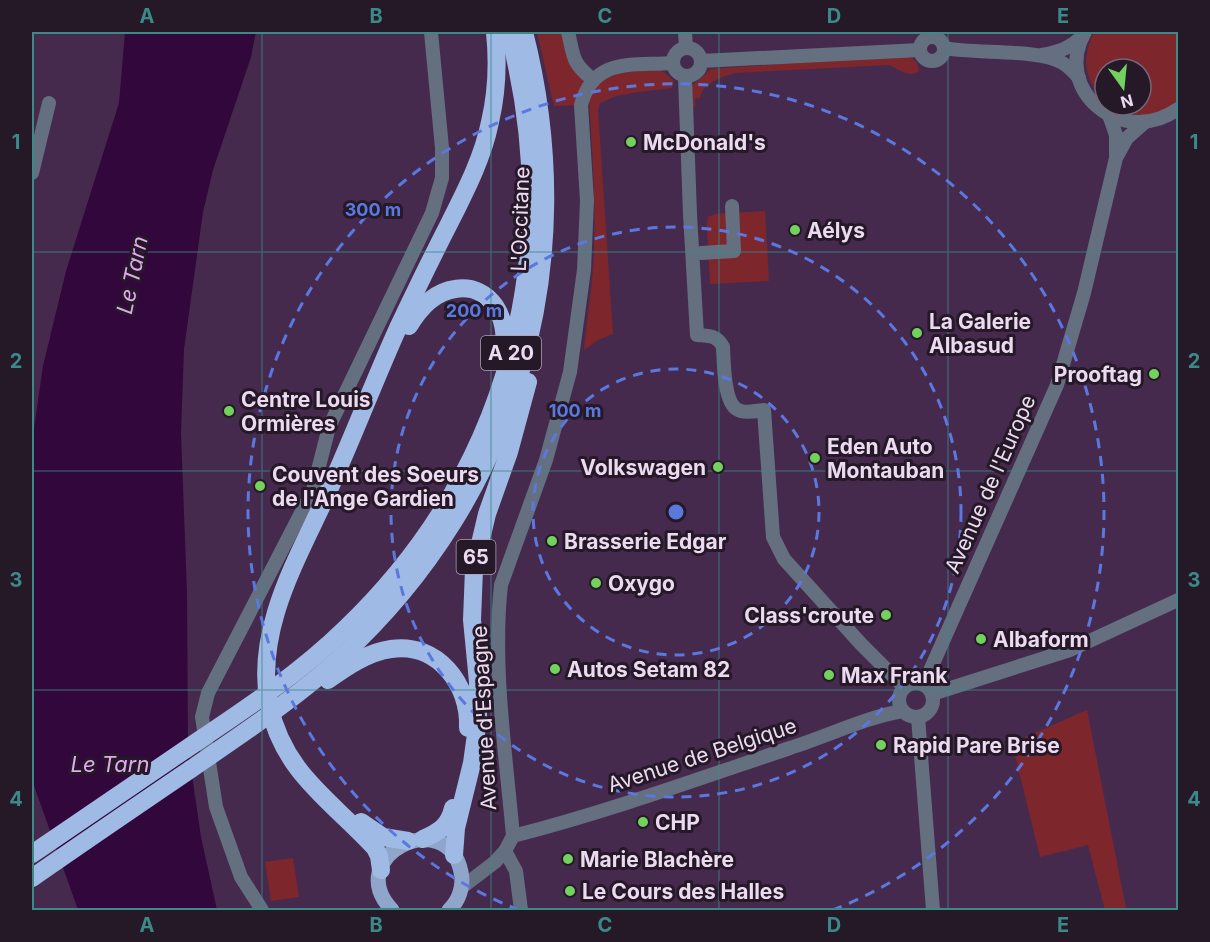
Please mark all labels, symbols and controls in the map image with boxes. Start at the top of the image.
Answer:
text: A [140,4,155,28]
text: B [369,4,383,28]
text: C [598,4,612,28]
text: D [827,4,841,28]
text: E [1057,4,1069,28]
north arrow [1093,57,1153,117]
text: N [1118,90,1135,113]
text: 1 [12,130,20,154]
place label: McDonald's [643,130,766,155]
text: 1 [1190,130,1198,154]
marker: McDonald's [624,135,638,149]
street label: L'Occitane [506,166,534,272]
text: 300 m [345,199,401,220]
place label: Aélys [807,218,865,243]
marker: Aélys [788,223,802,237]
water label: Le Tarn [111,234,153,316]
text: 200 m [446,300,502,321]
place label: La Galerie Albasud [929,309,1031,358]
marker: La Galerie Albasud [910,326,924,340]
road number: A 20 [481,336,541,370]
text: 2 [10,349,22,373]
text: 2 [1188,349,1200,373]
place label: Prooftag [1054,362,1142,387]
marker: Prooftag [1147,367,1161,381]
place label: Centre Louis Ormières [241,387,371,436]
street label: Avenue de l'Europe [939,391,1041,577]
text: 100 m [549,400,601,421]
marker: Centre Louis Ormières [222,404,236,418]
place label: Eden Auto Montauban [827,434,944,483]
marker: Eden Auto Montauban [808,451,822,465]
place label: Volkswagen [580,455,706,480]
marker: Volkswagen [711,460,725,474]
place label: Couvent des Soeurs de l'Ange Gardien [272,462,479,511]
marker: Couvent des Soeurs de l'Ange Gardien [253,479,267,493]
centre of rings [666,502,686,522]
place label: Brasserie Edgar [564,529,727,554]
marker: Brasserie Edgar [545,534,559,548]
road number: 65 [456,540,496,574]
text: 3 [10,568,22,592]
text: 3 [1188,568,1200,592]
place label: Oxygo [608,571,675,596]
marker: Oxygo [589,576,603,590]
place label: Class'croute [744,603,874,628]
marker: Class'croute [879,608,893,622]
street label: Avenue d'Espagne [467,625,501,811]
place label: Albaform [993,627,1089,652]
marker: Albaform [974,632,988,646]
place label: Autos Setam 82 [567,657,730,682]
marker: Autos Setam 82 [548,662,562,676]
place label: Max Frank [841,663,948,688]
marker: Max Frank [822,668,836,682]
street label: Avenue de Belgique [604,713,800,797]
place label: Rapid Pare Brise [893,733,1060,758]
marker: Rapid Pare Brise [874,738,888,752]
water label: Le Tarn [71,751,149,777]
text: 4 [9,787,23,811]
text: 4 [1187,787,1201,811]
place label: CHP [655,810,700,835]
marker: CHP [636,815,650,829]
place label: Marie Blachère [580,847,734,872]
marker: Marie Blachère [561,852,575,866]
place label: Le Cours des Halles [582,879,784,904]
marker: Le Cours des Halles [563,884,577,898]
text: A [140,913,155,937]
text: B [369,913,383,937]
text: C [598,913,612,937]
text: D [827,913,841,937]
text: E [1057,913,1069,937]

